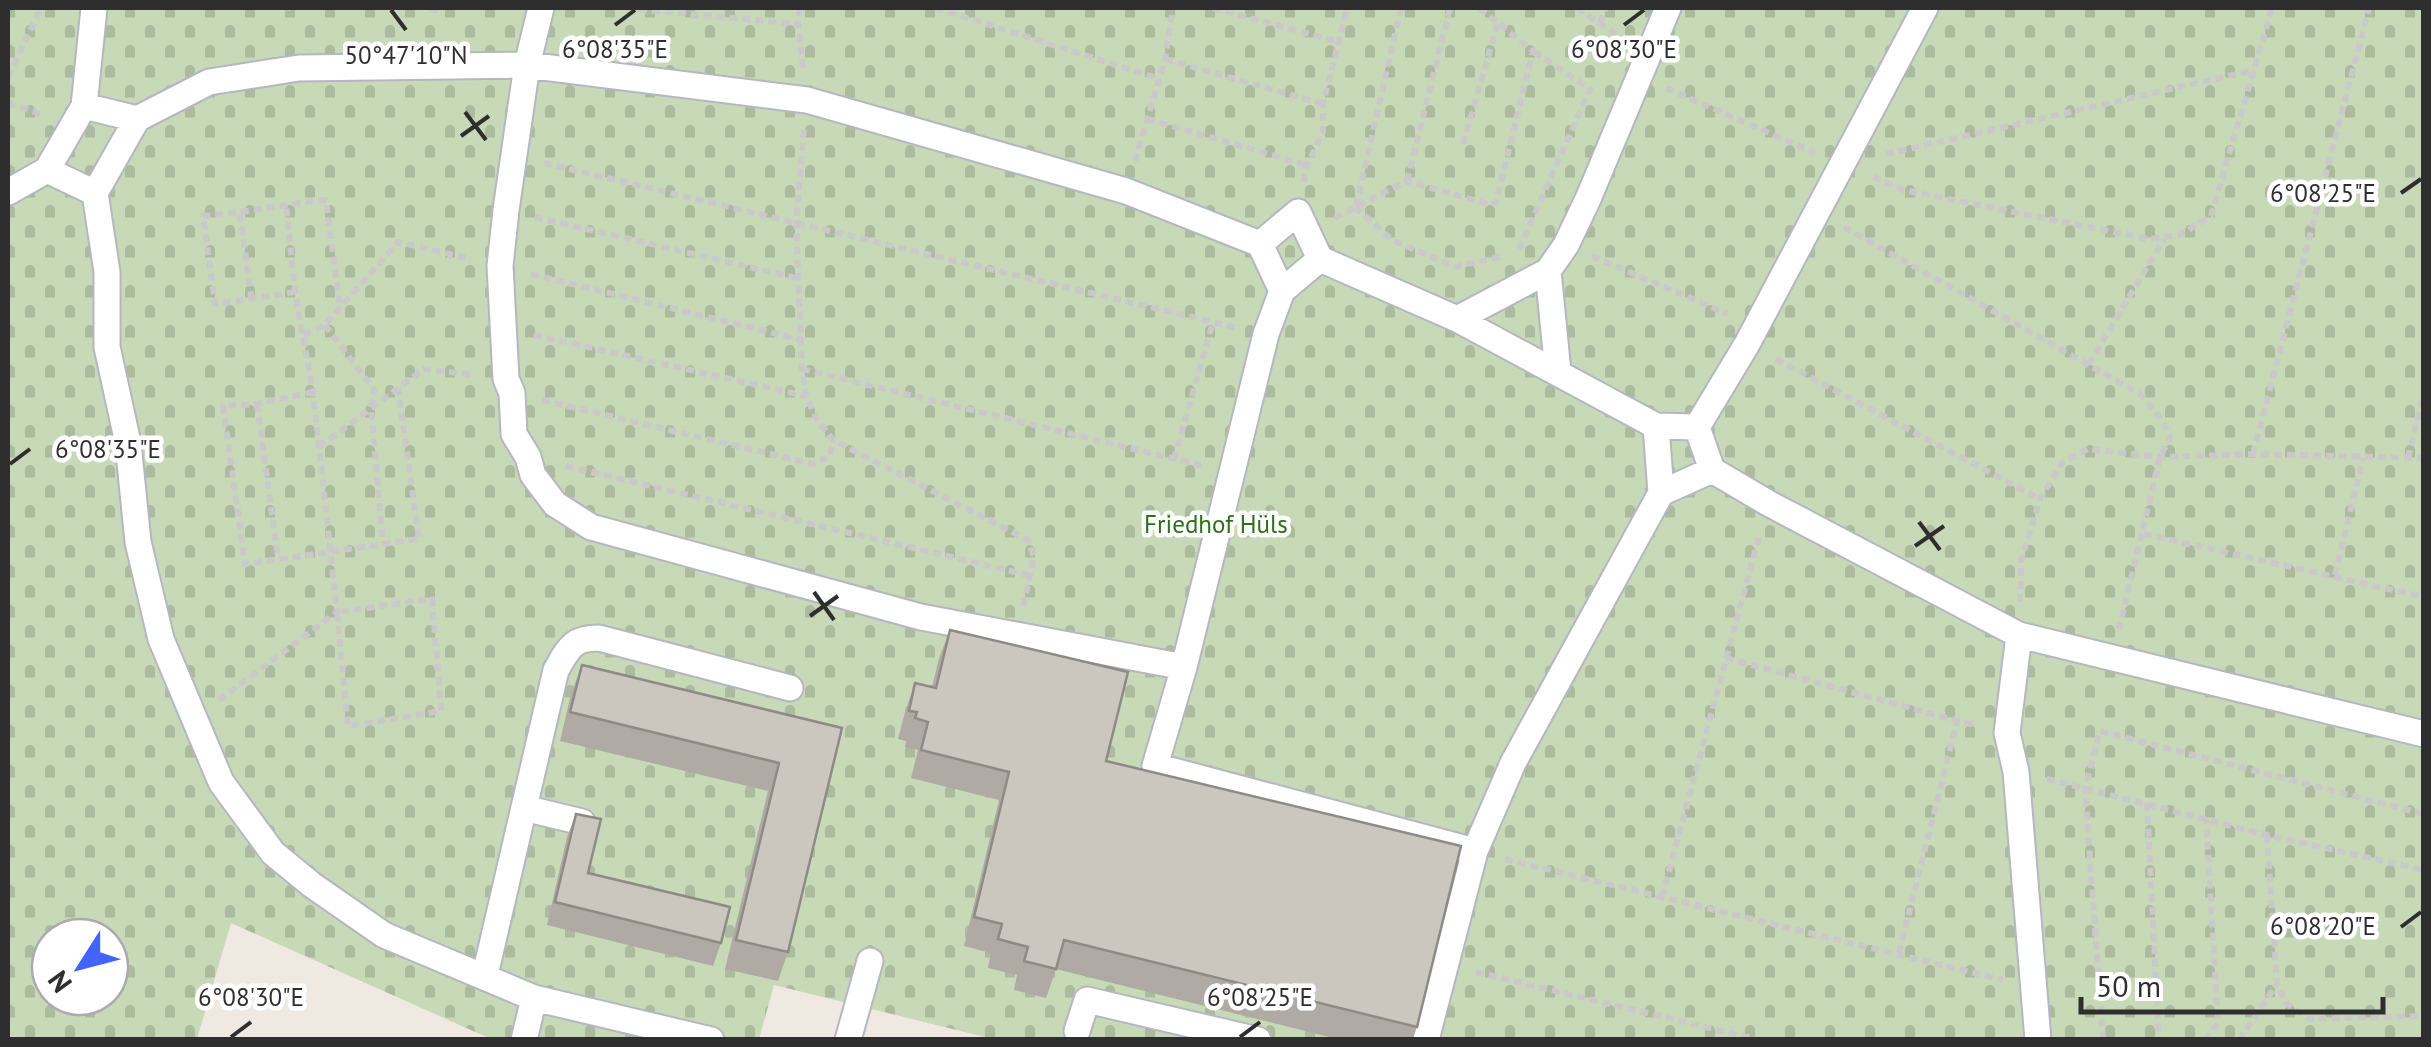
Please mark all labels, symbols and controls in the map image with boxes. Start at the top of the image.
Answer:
text: 6°08'35"E [562,33,668,65]
text: 6°08'30"E [1571,33,1677,65]
text: 50°47'10"N [344,39,468,71]
text: 6°08'25"E [2270,177,2376,209]
text: 6°08'35"E [55,433,161,465]
park label: Friedhof Hüls [1144,508,1288,540]
text: 6°08'20"E [2270,910,2376,942]
north arrow [30,917,130,1017]
scale bar [2081,952,2384,1014]
text: N [39,964,80,1000]
text: 50 m [2096,966,2161,1005]
text: 6°08'30"E [198,981,304,1013]
text: 6°08'25"E [1207,981,1313,1013]

